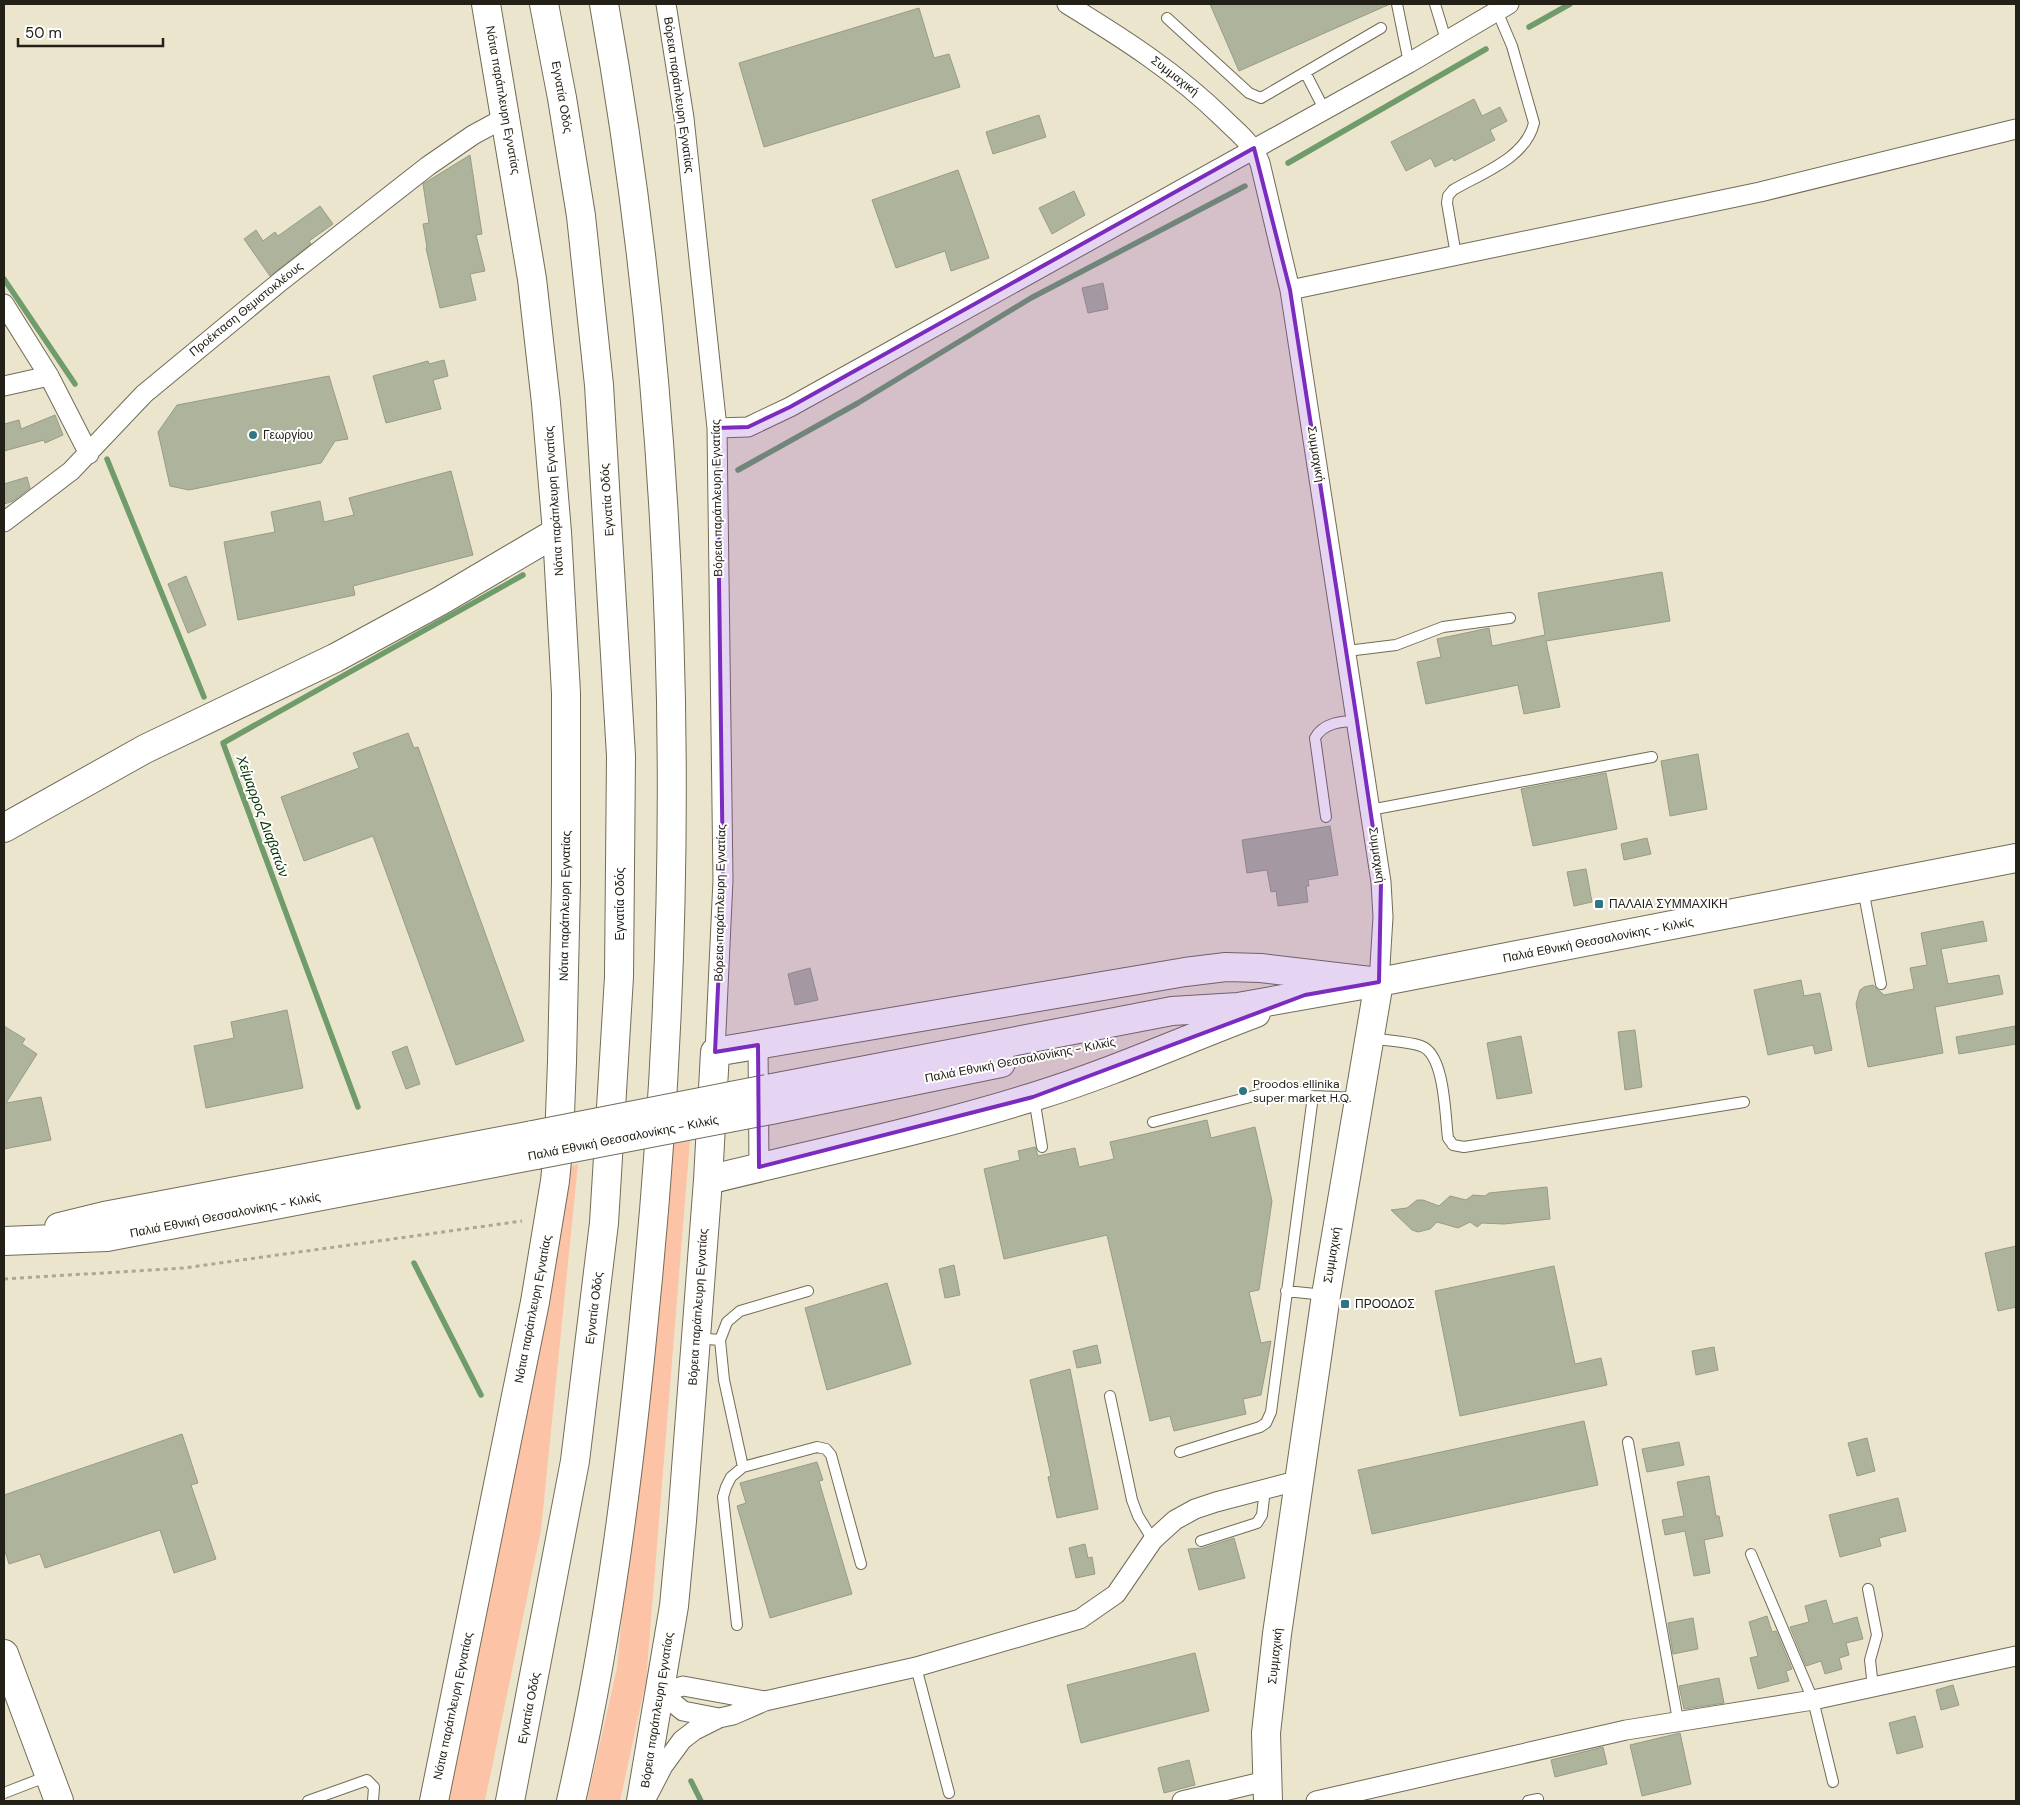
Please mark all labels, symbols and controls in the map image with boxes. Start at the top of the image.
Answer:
scale bar [18,15,162,47]
street label: Βόρεια παράπλευρη Εγνατίας [660,16,698,174]
text: 50 m [25,23,62,43]
street label: Νότια παράπλευρη Εγνατίας [482,24,524,176]
street label: Συμμαχική [1148,52,1202,100]
street label: Εγνατία Οδός [548,60,576,135]
street label: Προέκταση Θεμιστοκλέους [186,258,306,360]
street label: Βόρεια παράπλευρη Εγνατίας [708,419,726,577]
street label: Νότια παράπλευρη Εγνατίας [541,425,567,577]
street label: Συμμαχική [1304,425,1328,483]
place label: Γεωργίου [263,427,313,443]
marker: Γεωργίου [247,429,259,441]
street label: Εγνατία Οδός [596,463,618,537]
water label: Χείμαρρος Διαβατών [232,752,293,879]
street label: Βόρεια παράπλευρη Εγνατίας [711,824,729,982]
street label: Συμμαχική [1365,826,1389,884]
street label: Νότια παράπλευρη Εγνατίας [556,830,574,981]
street label: Εγνατία Οδός [612,867,628,940]
place label: ΠΑΛΑΙΑ ΣΥΜΜΑΧΙΚΗ [1609,896,1728,912]
marker: ΠΑΛΑΙΑ ΣΥΜΜΑΧΙΚΗ [1593,898,1605,910]
street label: Παλιά Εθνική Θεσσαλονίκης - Κιλκίς [1501,914,1695,966]
street label: Παλιά Εθνική Θεσσαλονίκης - Κιλκίς [923,1034,1117,1086]
place label: Proodos ellinika super market H.Q. [1253,1076,1352,1106]
marker: Proodos ellinika super market H.Q. [1237,1085,1249,1097]
street label: Παλιά Εθνική Θεσσαλονίκης - Κιλκίς [526,1112,720,1164]
street label: Παλιά Εθνική Θεσσαλονίκης - Κιλκίς [128,1189,322,1241]
street label: Συμμαχική [1320,1226,1344,1284]
street label: Βόρεια παράπλευρη Εγνατίας [685,1228,711,1386]
street label: Νότια παράπλευρη Εγνατίας [511,1233,555,1384]
street label: Εγνατία Οδός [582,1271,606,1345]
place label: ΠΡΟΟΔΟΣ [1355,1296,1415,1312]
marker: ΠΡΟΟΔΟΣ [1339,1298,1351,1310]
street label: Συμμαχική [1264,1627,1286,1685]
street label: Νότια παράπλευρη Εγνατίας [430,1630,477,1781]
street label: Βόρεια παράπλευρη Εγνατίας [637,1631,677,1789]
street label: Εγνατία Οδός [514,1670,544,1745]

